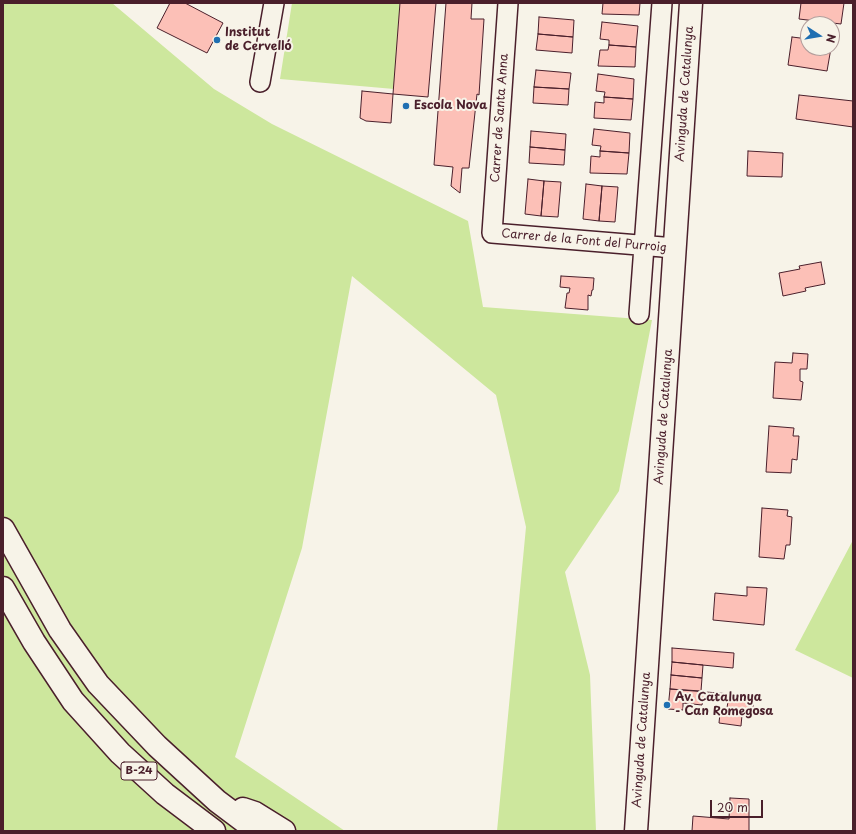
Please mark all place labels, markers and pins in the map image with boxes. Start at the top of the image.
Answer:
place label: Institut de Cervelló [225,26,291,54]
marker: Institut de Cervelló [212,35,222,45]
place label: Escola Nova [414,99,487,113]
marker: Escola Nova [401,101,411,111]
place label: Av. Catalunya - Can Romegosa [675,691,773,719]
marker: Av. Catalunya - Can Romegosa [662,700,672,710]

